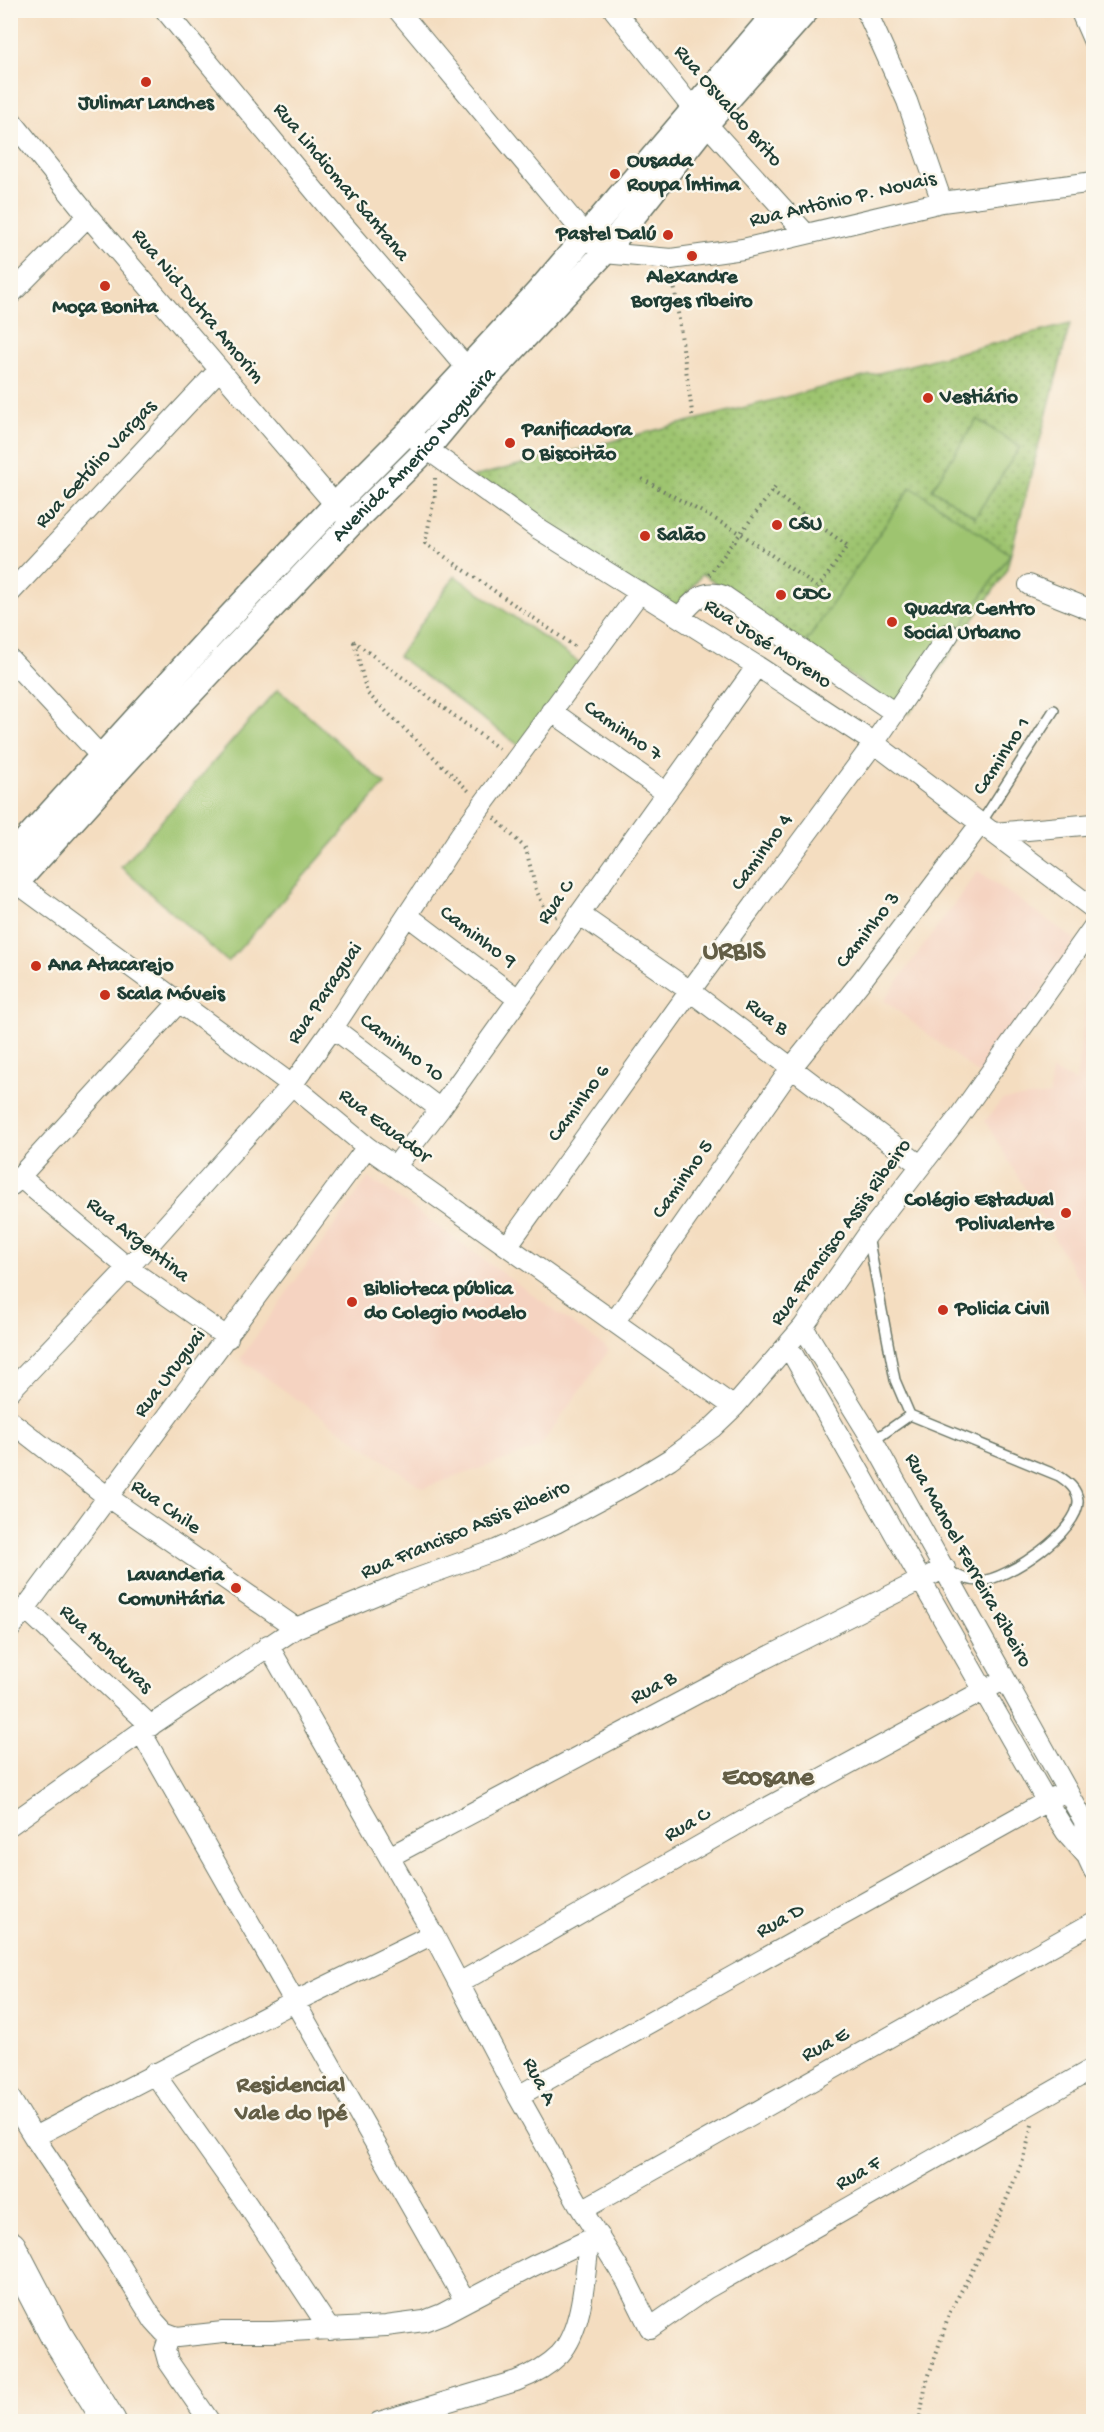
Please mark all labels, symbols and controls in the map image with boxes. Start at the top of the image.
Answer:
street label: Rua Osvaldo Brito [667,41,787,173]
marker: Julimar Lanches [139,75,153,89]
place label: Julimar Lanches [77,92,215,117]
street label: Rua Lindiomar Santana [266,98,415,269]
place label: Ousada Roupa Íntima [626,150,742,199]
marker: Ousada Roupa Íntima [608,167,622,181]
street label: Rua Antônio P. Novais [747,167,940,235]
place label: Pastel Dalú [555,223,656,248]
street label: Rua Nid Dutra Amorim [125,225,269,390]
marker: Pastel Dalú [661,228,675,242]
marker: Alexandre Borges ribeiro [685,249,699,263]
place label: Alexandre Borges ribeiro [630,266,753,315]
marker: Moça Bonita [98,279,112,293]
place label: Moça Bonita [52,296,159,321]
street label: Avenida Americo Nogueira [327,362,503,548]
place label: Vestiário [939,386,1018,411]
marker: Vestiário [921,391,935,405]
street label: Rua Getúlio Vargas [31,394,164,535]
place label: Panificadora O Biscoitão [521,419,633,468]
marker: Panificadora O Biscoitão [503,436,517,450]
place label: CSU [788,513,822,538]
marker: CSU [770,518,784,532]
place label: Salão [657,524,706,549]
marker: Salão [638,529,652,543]
place label: CDC [792,583,831,608]
marker: CDC [774,588,788,602]
street label: Rua José Moreno [698,594,836,696]
place label: Quadra Centro Social Urbano [904,598,1035,647]
marker: Quadra Centro Social Urbano [885,615,899,629]
street label: Caminho 7 [578,696,667,769]
street label: Caminho 1 [969,713,1037,801]
street label: Caminho 4 [727,809,799,897]
street label: Rua C [533,874,582,930]
street label: Caminho 3 [831,888,907,974]
street label: Caminho 9 [433,901,521,975]
district label: URBIS [703,937,766,969]
street label: Rua Paraguai [283,938,369,1050]
place label: Ana Atacarejo [47,954,174,979]
marker: Ana Atacarejo [29,959,43,973]
place label: Scala Móveis [117,983,226,1008]
marker: Scala Móveis [98,988,112,1002]
street label: Rua B [739,994,794,1043]
street label: Caminho 10 [354,1009,449,1089]
street label: Caminho 6 [543,1060,617,1148]
street label: Rua Ecuador [333,1084,437,1171]
street label: Rua Francisco Assis Ribeiro [766,1134,918,1331]
street label: Caminho 5 [648,1136,720,1224]
place label: Colégio Estadual Polivalente [903,1189,1055,1238]
street label: Rua Argentina [80,1193,195,1290]
marker: Colégio Estadual Polivalente [1059,1206,1073,1220]
place label: Biblioteca pública do Colegio Modelo [363,1278,527,1327]
marker: Biblioteca pública do Colegio Modelo [345,1295,359,1309]
place label: Policia Civil [954,1298,1050,1323]
marker: Policia Civil [936,1303,950,1317]
street label: Rua Uruguai [129,1325,213,1423]
street label: Rua Manoel Ferreira Ribeiro [898,1449,1036,1673]
street label: Rua Chile [125,1475,206,1542]
street label: Rua Francisco Assis Ribeiro [357,1475,575,1587]
place label: Lavanderia Comunitária [118,1564,225,1613]
marker: Lavanderia Comunitária [229,1581,243,1595]
street label: Rua Honduras [53,1600,158,1701]
street label: Rua B [627,1666,682,1711]
district label: Ecosane [722,1763,815,1795]
street label: Rua C [661,1802,717,1849]
street label: Rua D [753,1899,810,1945]
street label: Rua E [798,2022,855,2069]
street label: Rua A [515,2054,562,2111]
district label: Residencial Vale do Ipé [234,2072,349,2129]
street label: Rua F [832,2151,887,2198]

